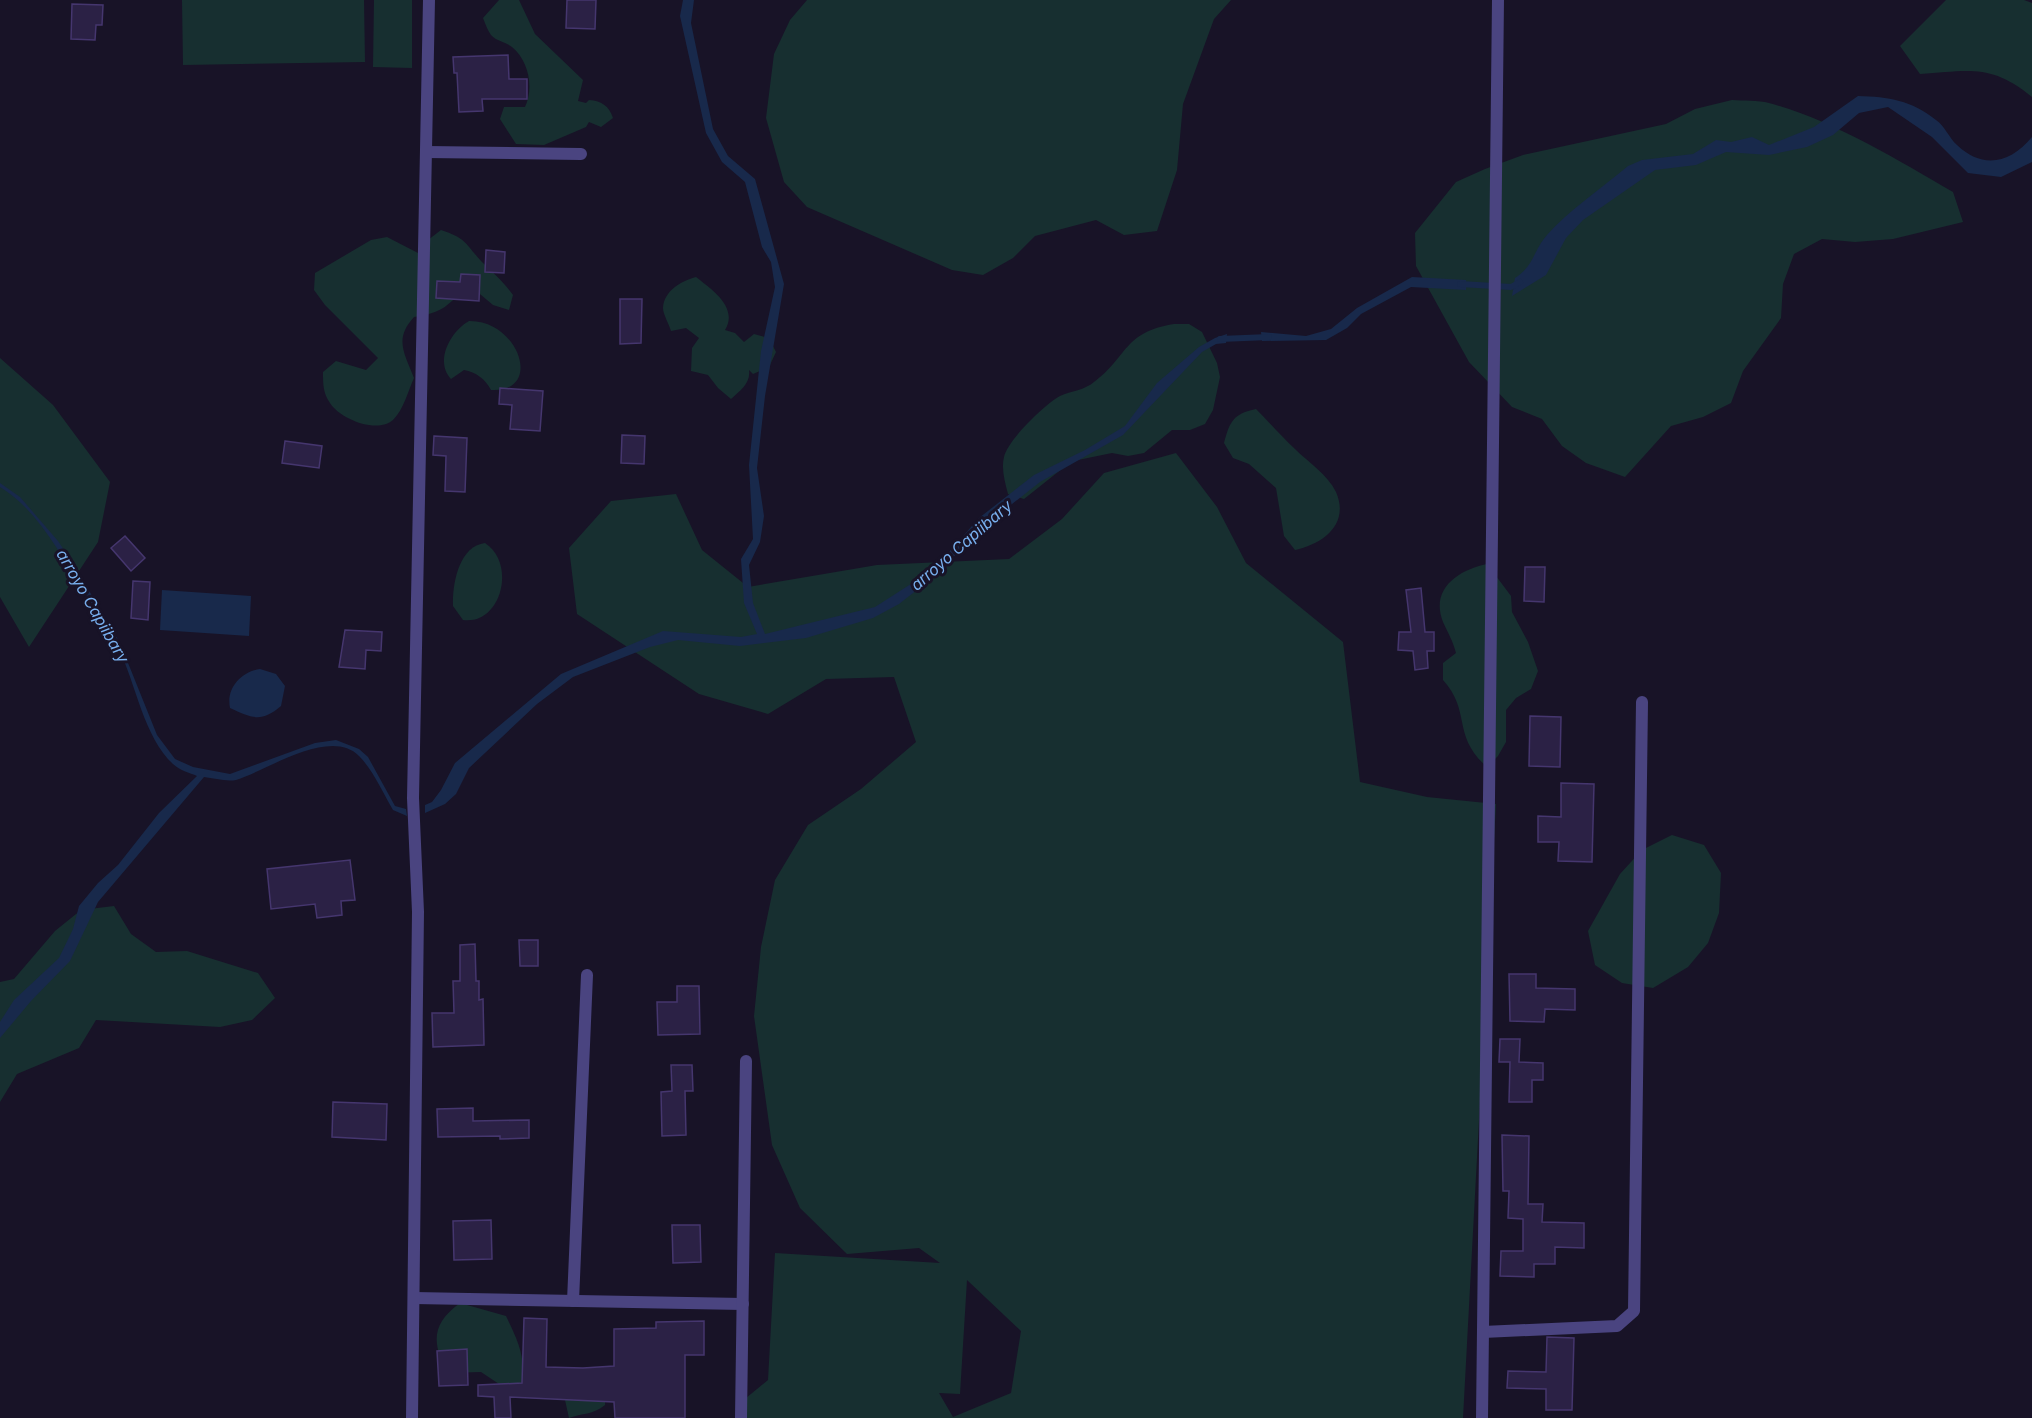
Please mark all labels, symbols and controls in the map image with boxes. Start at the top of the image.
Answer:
water label: arroyo Capiibary [906,495,1017,595]
water label: arroyo Capiibary [52,546,134,667]

